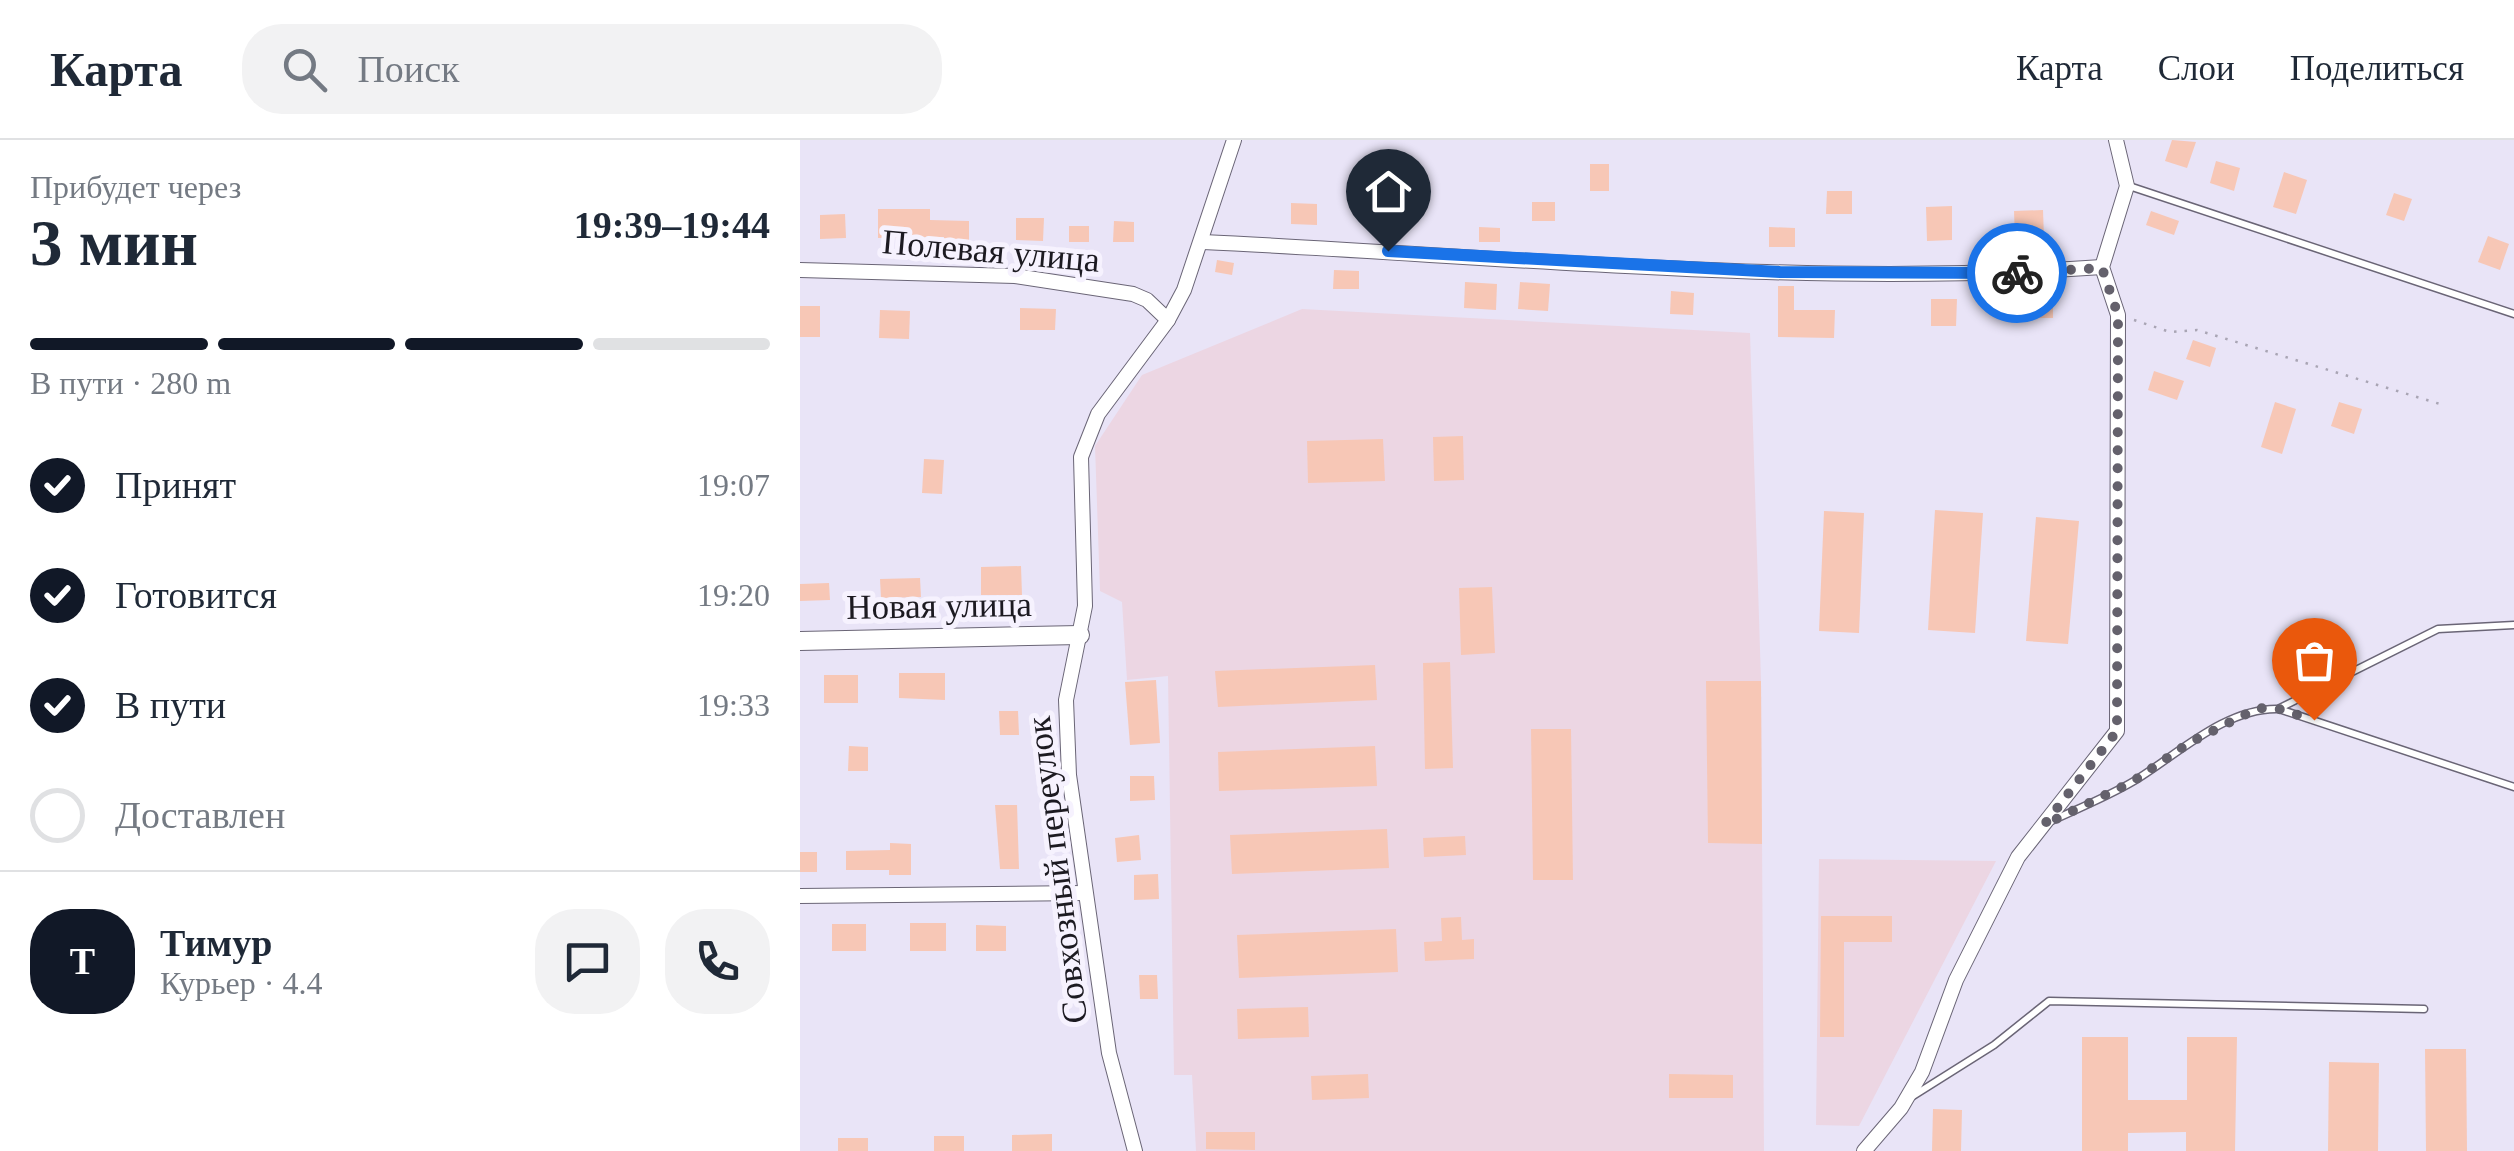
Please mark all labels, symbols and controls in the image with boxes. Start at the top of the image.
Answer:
search box [242,24,942,114]
icon: search [277,42,332,97]
text: Карта [50,43,182,96]
text: Поиск [357,48,460,90]
text: Карта [2016,49,2103,88]
text: Слои [2158,49,2235,88]
text: Поделиться [2290,49,2464,88]
pin [1346,149,1431,252]
icon: home [1361,164,1416,219]
text: Прибудет через [30,169,241,205]
text: 19:39–19:44 [574,204,770,246]
text: 3 мин [30,207,198,279]
street label: Полевая улица [881,222,1102,280]
courier [1967,223,2067,323]
icon: bike [1990,246,2045,301]
text: В пути · 280 m [30,365,231,401]
icon: check [30,458,85,513]
text: Принят [115,464,236,506]
text: 19:07 [697,467,770,503]
icon: check [30,568,85,623]
text: Готовится [115,574,277,616]
text: 19:20 [697,577,770,613]
street label: Новая улица [846,585,1033,627]
pin [2272,618,2357,721]
icon: bag [2287,633,2342,688]
icon: check [30,678,85,733]
text: В пути [115,684,226,726]
text: 19:33 [697,687,770,723]
street label: Совхозный переулок [1019,713,1095,1026]
text: Доставлен [115,794,285,836]
button: chat [535,909,640,1014]
button: phone [665,909,770,1014]
text: Тимур [160,922,272,964]
text: Т [70,940,95,982]
text: Курьер · 4.4 [160,965,322,1001]

